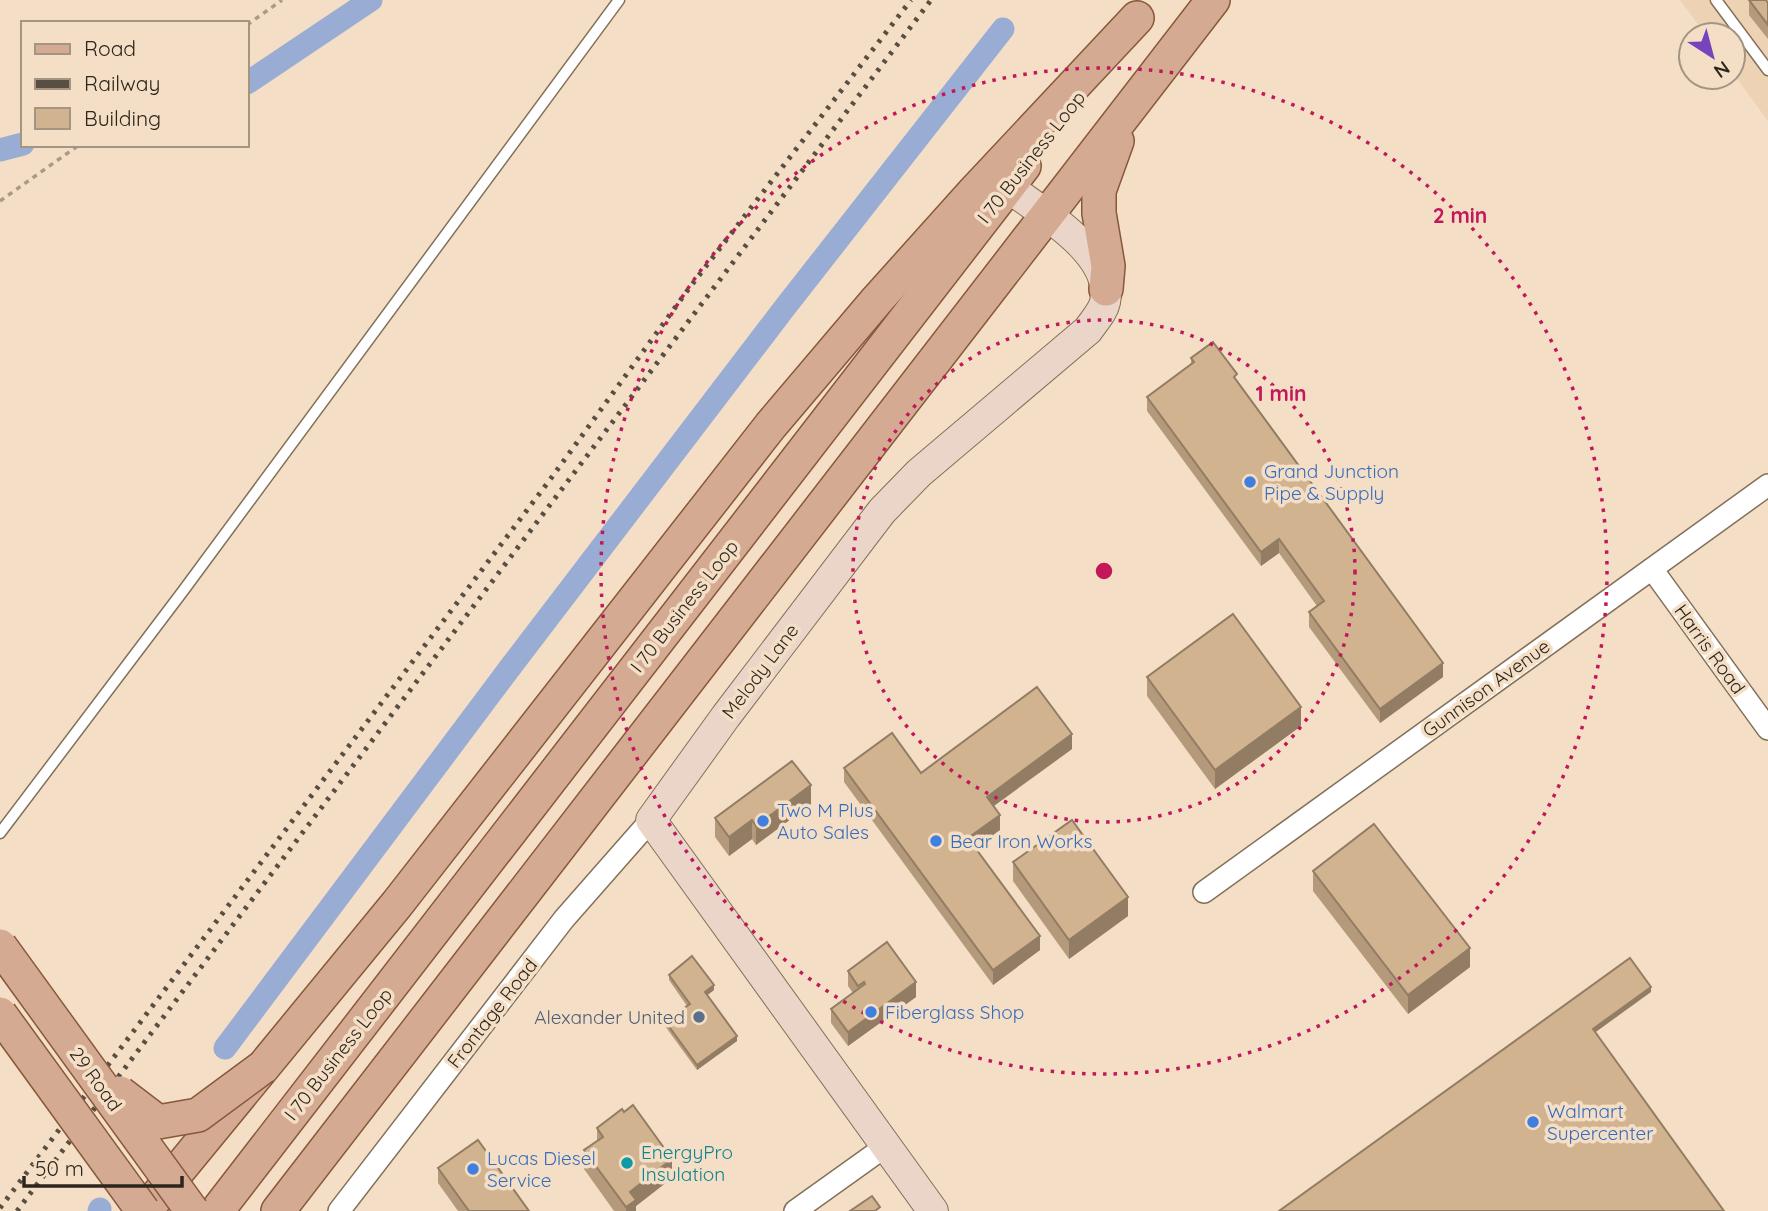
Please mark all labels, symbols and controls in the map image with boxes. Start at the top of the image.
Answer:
legend [21,21,248,147]
north arrow [1677,21,1747,91]
text: Road [84,35,136,61]
text: N [1709,56,1735,84]
text: Railway [84,70,160,96]
street label: I 70 Business Loop [972,86,1090,228]
text: Building [84,105,161,131]
text: 2 min [1433,202,1487,228]
text: 1 min [1256,380,1306,406]
place label: Grand Junction Pipe & Supply [1264,459,1399,505]
marker: Grand Junction Pipe & Supply [1242,474,1258,490]
street label: I 70 Business Loop [625,535,743,677]
centre of rings [1092,559,1116,583]
street label: Harris Road [1669,599,1751,699]
street label: Melody Lane [716,619,804,723]
street label: Gunnison Avenue [1418,634,1554,742]
place label: Two M Plus Auto Sales [777,798,873,844]
marker: Two M Plus Auto Sales [755,813,771,829]
place label: Bear Iron Works [950,829,1092,853]
marker: Bear Iron Works [928,833,944,849]
street label: Frontage Road [442,953,542,1073]
street label: I 70 Business Loop [279,983,397,1125]
place label: Fiberglass Shop [885,1000,1024,1024]
marker: Fiberglass Shop [863,1004,879,1020]
place label: Alexander United [534,1005,685,1029]
marker: Alexander United [691,1009,707,1025]
street label: 29 Road [65,1042,127,1116]
place label: Walmart Supercenter [1547,1099,1654,1145]
marker: Walmart Supercenter [1525,1114,1541,1130]
place label: EnergyPro Insulation [641,1140,733,1186]
scale bar [24,1144,182,1188]
place label: Lucas Diesel Service [487,1146,596,1192]
text: 50 m [35,1155,84,1181]
marker: EnergyPro Insulation [619,1155,635,1171]
marker: Lucas Diesel Service [465,1161,481,1177]

